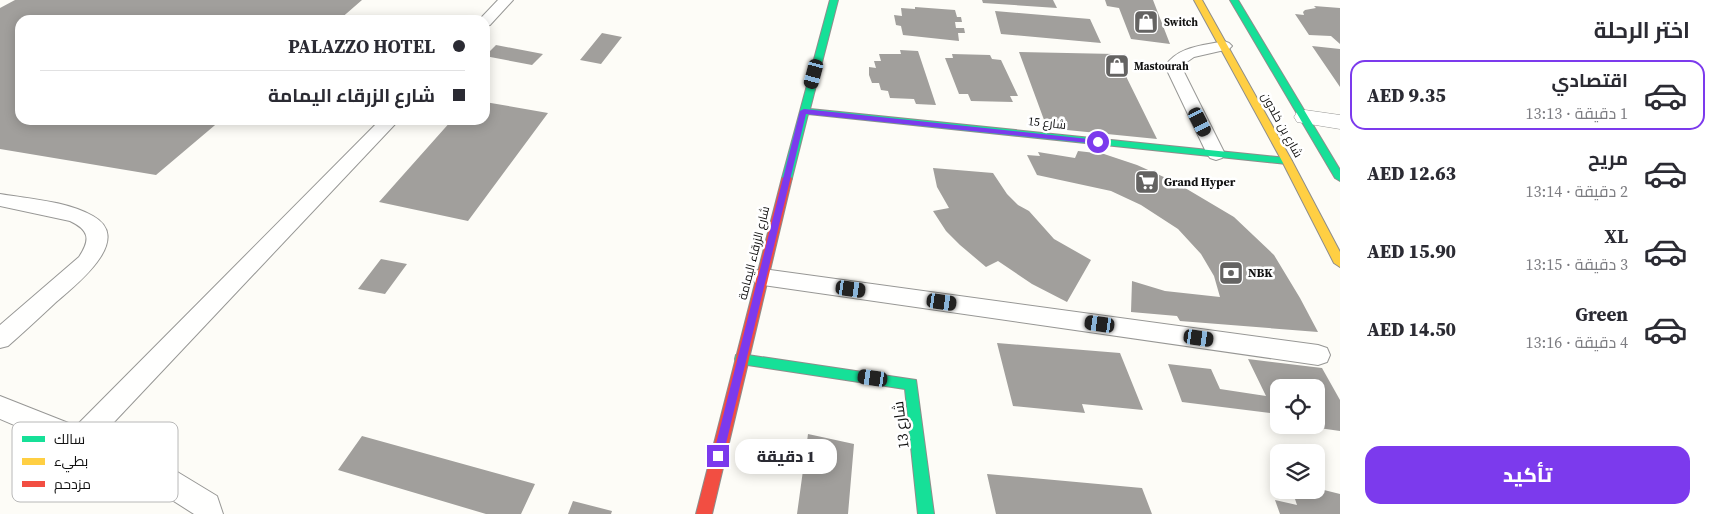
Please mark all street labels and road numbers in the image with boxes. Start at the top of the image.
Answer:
street label: شارع بن خلدون [1258,90,1306,160]
street label: شارع 15 [1027,113,1067,133]
street label: شارع الزرقاء اليمامة [735,205,773,301]
street label: شارع 13 [887,400,915,450]

